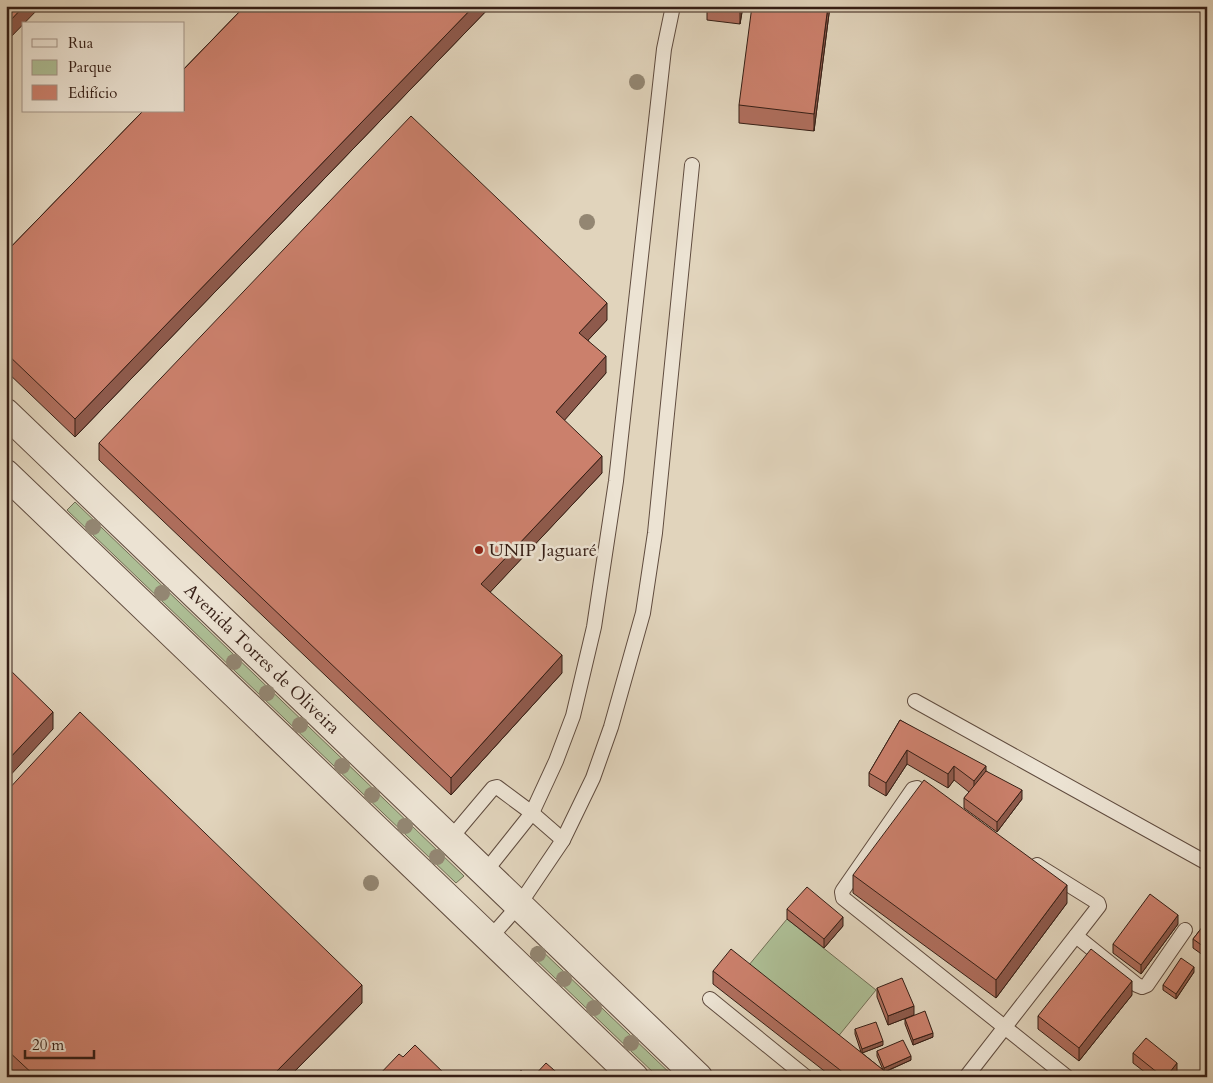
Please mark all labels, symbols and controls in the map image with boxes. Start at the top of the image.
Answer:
legend [22,22,185,112]
text: Rua [68,33,94,53]
text: Parque [68,57,112,77]
text: Edifício [68,83,117,103]
place label: UNIP Jaguaré [489,538,597,563]
marker: UNIP Jaguaré [473,544,485,556]
street label: Avenida Torres de Oliveira [179,578,346,740]
scale bar [25,1028,94,1060]
text: 20 m [32,1035,64,1055]

